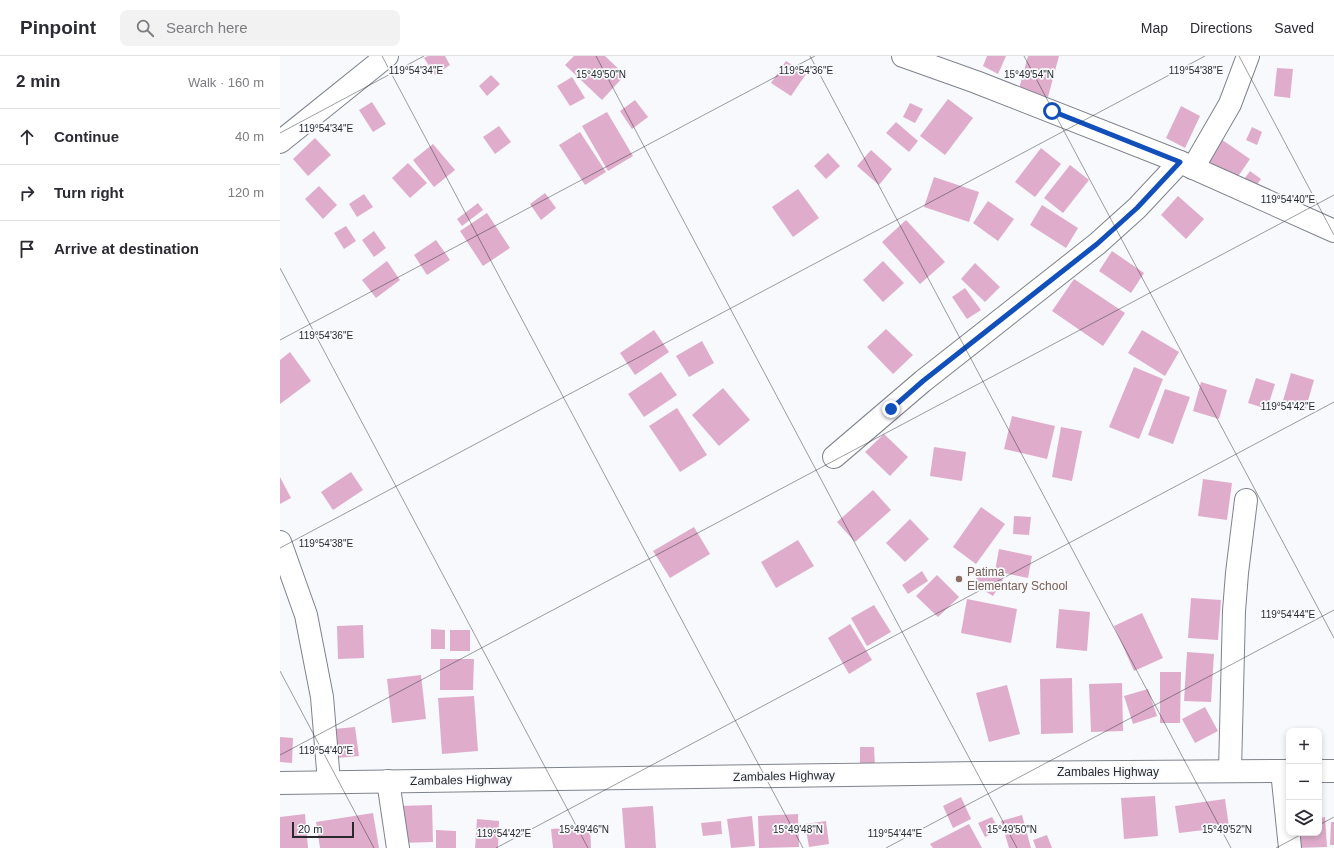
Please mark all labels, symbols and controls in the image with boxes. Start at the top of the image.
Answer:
search box [120,10,400,46]
text: Pinpoint [20,17,96,38]
icon: search [134,17,156,39]
text: Search here [166,19,248,36]
text: Map [1141,20,1168,36]
text: Directions [1190,20,1252,36]
text: Saved [1274,20,1314,36]
text: 119°54'34"E [389,65,443,76]
text: 119°54'36"E [779,65,833,76]
text: 119°54'38"E [1169,65,1223,76]
text: 15°49'50"N [576,69,626,80]
text: 15°49'54"N [1004,69,1054,80]
text: 2 min [16,72,60,91]
text: Walk · 160 m [188,75,264,90]
route start [1043,102,1061,120]
text: 119°54'34"E [299,123,353,134]
icon: ahead [16,126,38,148]
text: Continue [54,128,119,145]
text: 40 m [235,129,264,144]
icon: right [16,182,38,204]
text: Turn right [54,184,124,201]
text: 120 m [228,185,264,200]
text: 119°54'40"E [1261,194,1315,205]
icon: arrive [16,238,38,260]
text: Arrive at destination [54,240,199,257]
text: 119°54'36"E [299,330,353,341]
route end [882,400,900,418]
text: 119°54'42"E [1261,401,1315,412]
text: 119°54'38"E [299,538,353,549]
place label: Patima Elementary School [967,565,1068,593]
marker: Patima Elementary School [954,574,964,584]
text: 119°54'44"E [1261,609,1315,620]
map controls [1286,728,1322,836]
button: + [1286,728,1322,764]
text: 119°54'40"E [299,745,353,756]
button: − [1286,764,1322,800]
street label: Zambales Highway [1057,765,1159,779]
street label: Zambales Highway [733,768,835,784]
street label: Zambales Highway [410,772,512,788]
button: layers [1286,800,1322,836]
scale bar [292,820,354,839]
text: 20 m [298,823,322,835]
text: 15°49'46"N [559,824,609,835]
text: 15°49'48"N [773,824,823,835]
text: 15°49'50"N [987,824,1037,835]
text: 15°49'52"N [1202,824,1252,835]
text: 119°54'42"E [477,828,531,839]
text: 119°54'44"E [868,828,922,839]

